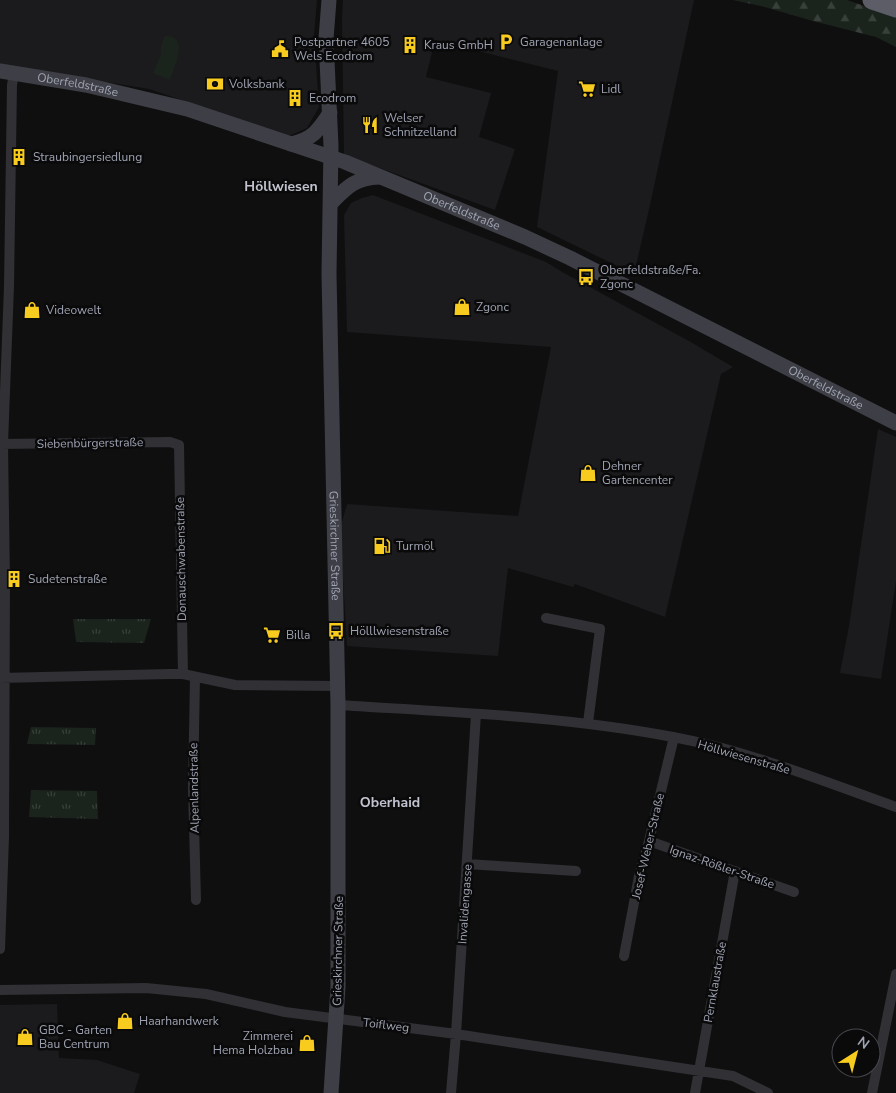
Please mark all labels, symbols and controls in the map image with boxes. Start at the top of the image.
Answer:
parking icon: Garagenanlage [496,32,516,52]
place label: Postpartner 4605 Wels Ecodrom [294,34,389,64]
place label: Garagenanlage [520,34,602,50]
building icon: Kraus GmbH [400,35,420,55]
place label: Kraus GmbH [424,37,493,53]
public building icon: Postpartner 4605 Wels Ecodrom [270,39,290,59]
street label: Oberfeldstraße [36,69,120,100]
bank icon: Volksbank [205,74,225,94]
place label: Volksbank [228,76,286,92]
supermarket icon: Lidl [577,79,597,99]
place label: Lidl [601,81,621,97]
building icon: Ecodrom [285,88,305,108]
place label: Ecodrom [309,90,356,106]
place label: Welser Schnitzelland [384,110,457,140]
restaurant icon: Welser Schnitzelland [360,115,380,135]
building icon: Straubingersiedlung [9,147,29,167]
place label: Straubingersiedlung [33,149,142,165]
district label: Höllwiesen [244,177,318,196]
street label: Oberfeldstraße [421,187,503,234]
place label: Oberfeldstraße/Fa. Zgonc [600,262,701,292]
bus stop icon: Oberfeldstraße/Fa. Zgonc [576,267,596,287]
shop icon: Zgonc [452,297,472,317]
place label: Zgonc [476,299,509,315]
shop icon: Videowelt [22,300,42,320]
place label: Videowelt [45,302,102,318]
street label: Oberfeldstraße [786,362,866,413]
street label: Siebenbürgerstraße [37,434,143,452]
place label: Dehner Gartencenter [602,458,673,488]
shop icon: Dehner Gartencenter [578,463,598,483]
street label: Grieskirchner Straße [326,491,344,601]
street label: Donauschwabenstraße [172,497,190,621]
fuel station icon: Turmöl [372,536,392,556]
place label: Turmöl [396,538,434,554]
building icon: Sudetenstraße [4,569,24,589]
place label: Sudetenstraße [28,571,107,587]
bus stop icon: Hölllwiesenstraße [326,621,346,641]
place label: Hölllwiesenstraße [350,623,449,639]
supermarket icon: Billa [262,625,282,645]
place label: Billa [286,627,310,643]
street label: Höllwiesenstraße [696,736,792,778]
street label: Alpenlandstraße [185,743,203,833]
street label: Josef-Weber-Straße [628,791,668,901]
district label: Oberhaid [360,793,420,812]
street label: Ignaz-Rößler-Straße [667,842,777,892]
street label: Invalidengasse [454,863,476,945]
street label: Grieskirchner Straße [329,896,347,1006]
street label: Pernklaustraße [700,940,730,1024]
shop icon: Haarhandwerk [115,1011,135,1031]
place label: Haarhandwerk [139,1013,220,1029]
street label: Toiflweg [362,1014,410,1036]
place label: GBC - Garten Bau Centrum [39,1022,112,1052]
shop icon: GBC - Garten Bau Centrum [15,1027,35,1047]
place label: Zimmerei Hema Holzbau [213,1028,293,1058]
north arrow [831,1028,881,1078]
text: N [854,1032,873,1054]
shop icon: Zimmerei Hema Holzbau [297,1033,317,1053]

